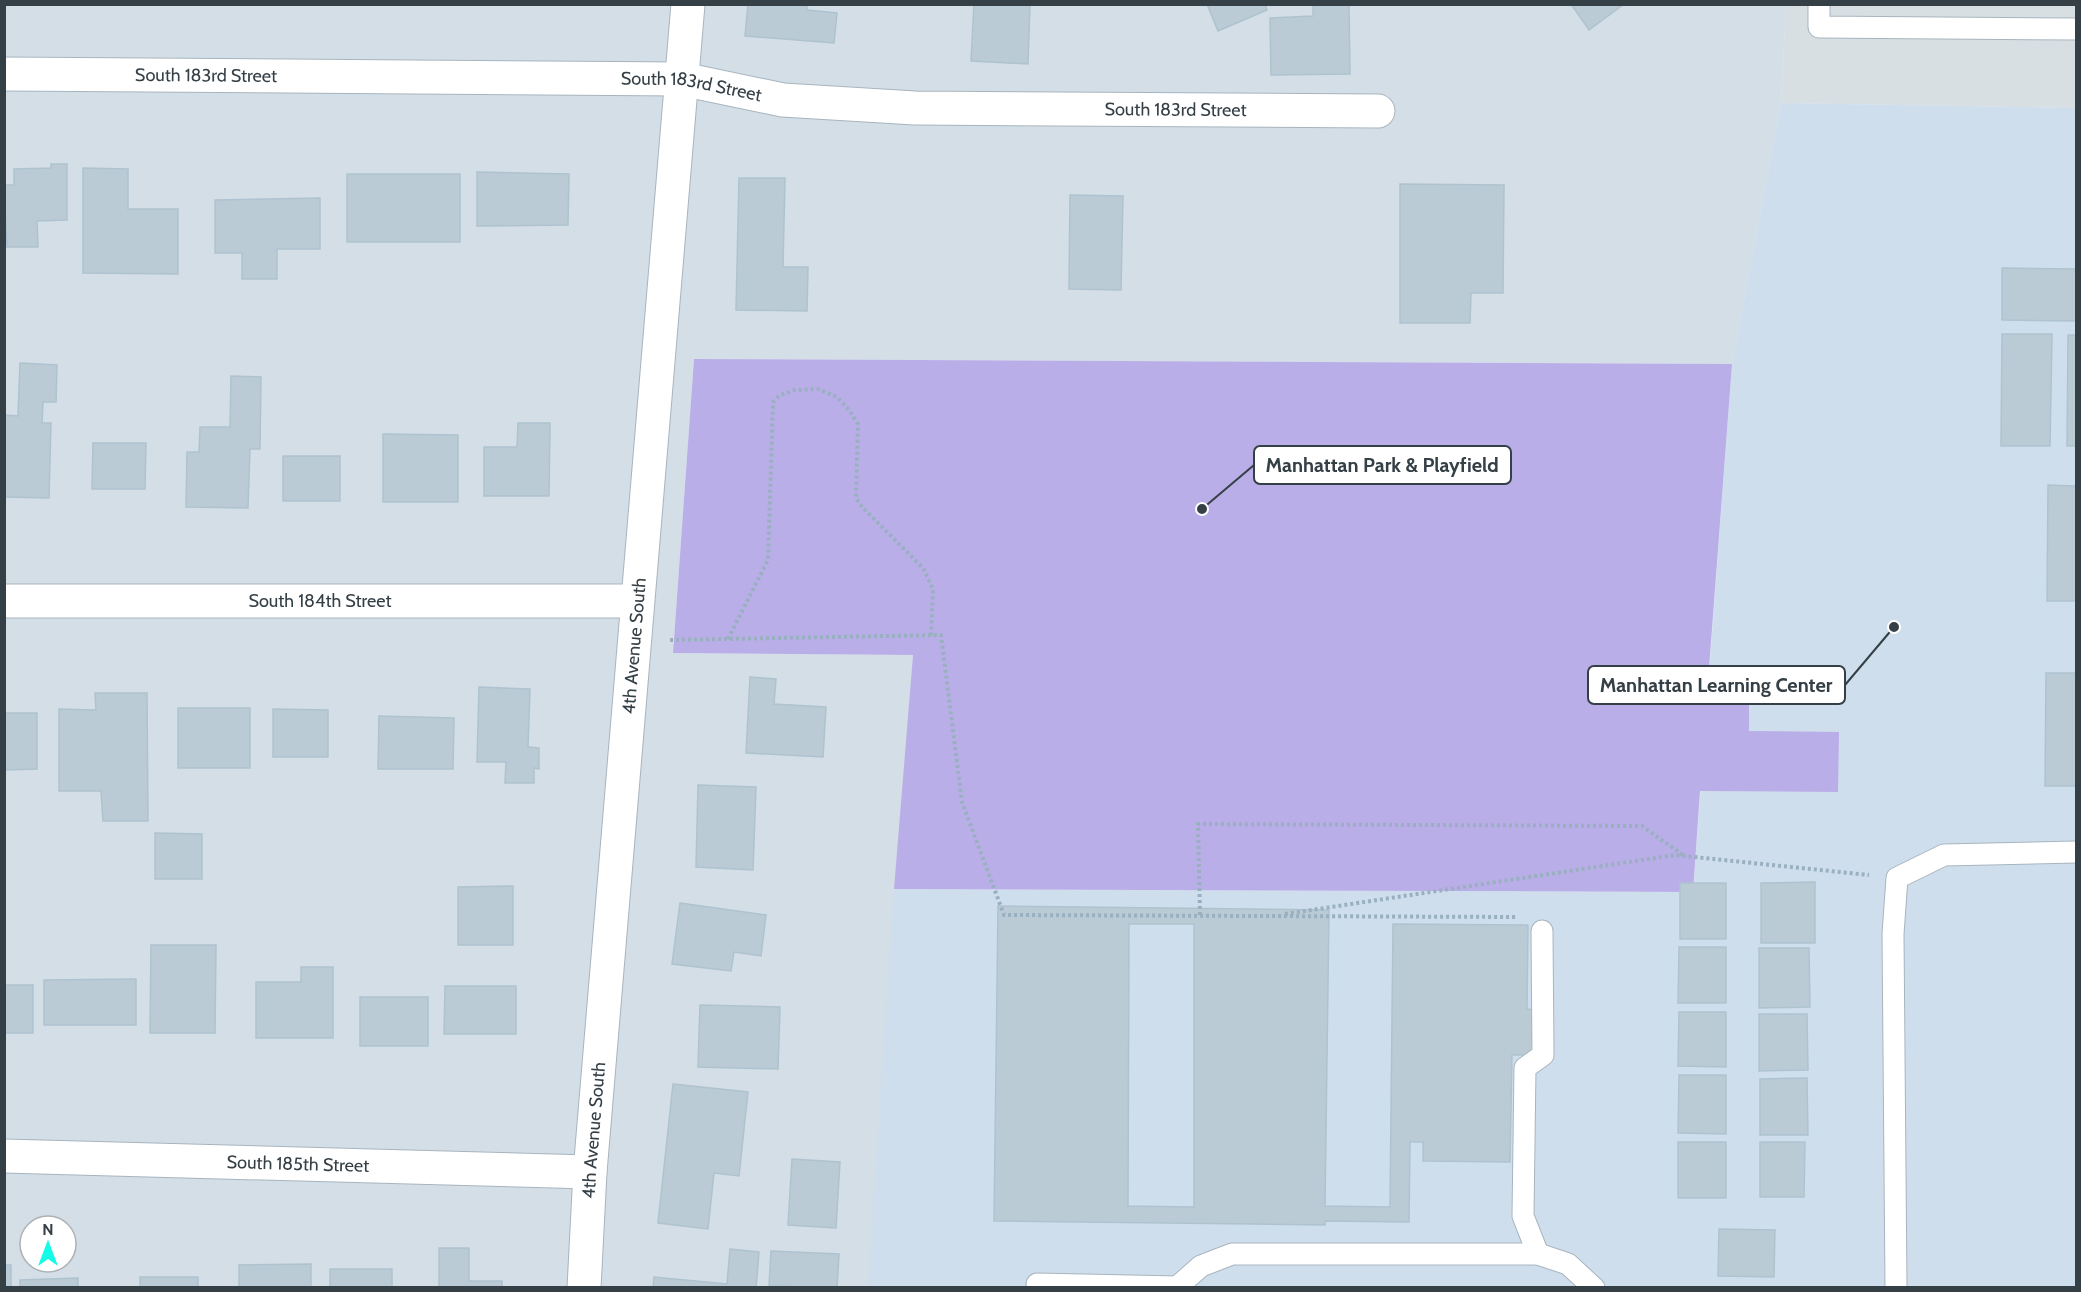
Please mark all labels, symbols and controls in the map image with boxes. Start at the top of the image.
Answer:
street label: South 183rd Street [135,64,277,87]
street label: South 183rd Street [621,67,764,106]
street label: South 183rd Street [1104,98,1247,121]
callout: Manhattan Park & Playfield [1254,446,1511,484]
text: Manhattan Park & Playfield [1265,453,1499,477]
street label: 4th Avenue South [617,577,651,715]
street label: South 184th Street [248,590,392,612]
callout: Manhattan Learning Center [1588,666,1845,704]
text: Manhattan Learning Center [1600,673,1833,697]
street label: 4th Avenue South [578,1061,610,1199]
street label: South 185th Street [226,1151,369,1177]
north arrow [18,1214,78,1274]
text: N [42,1220,54,1239]

